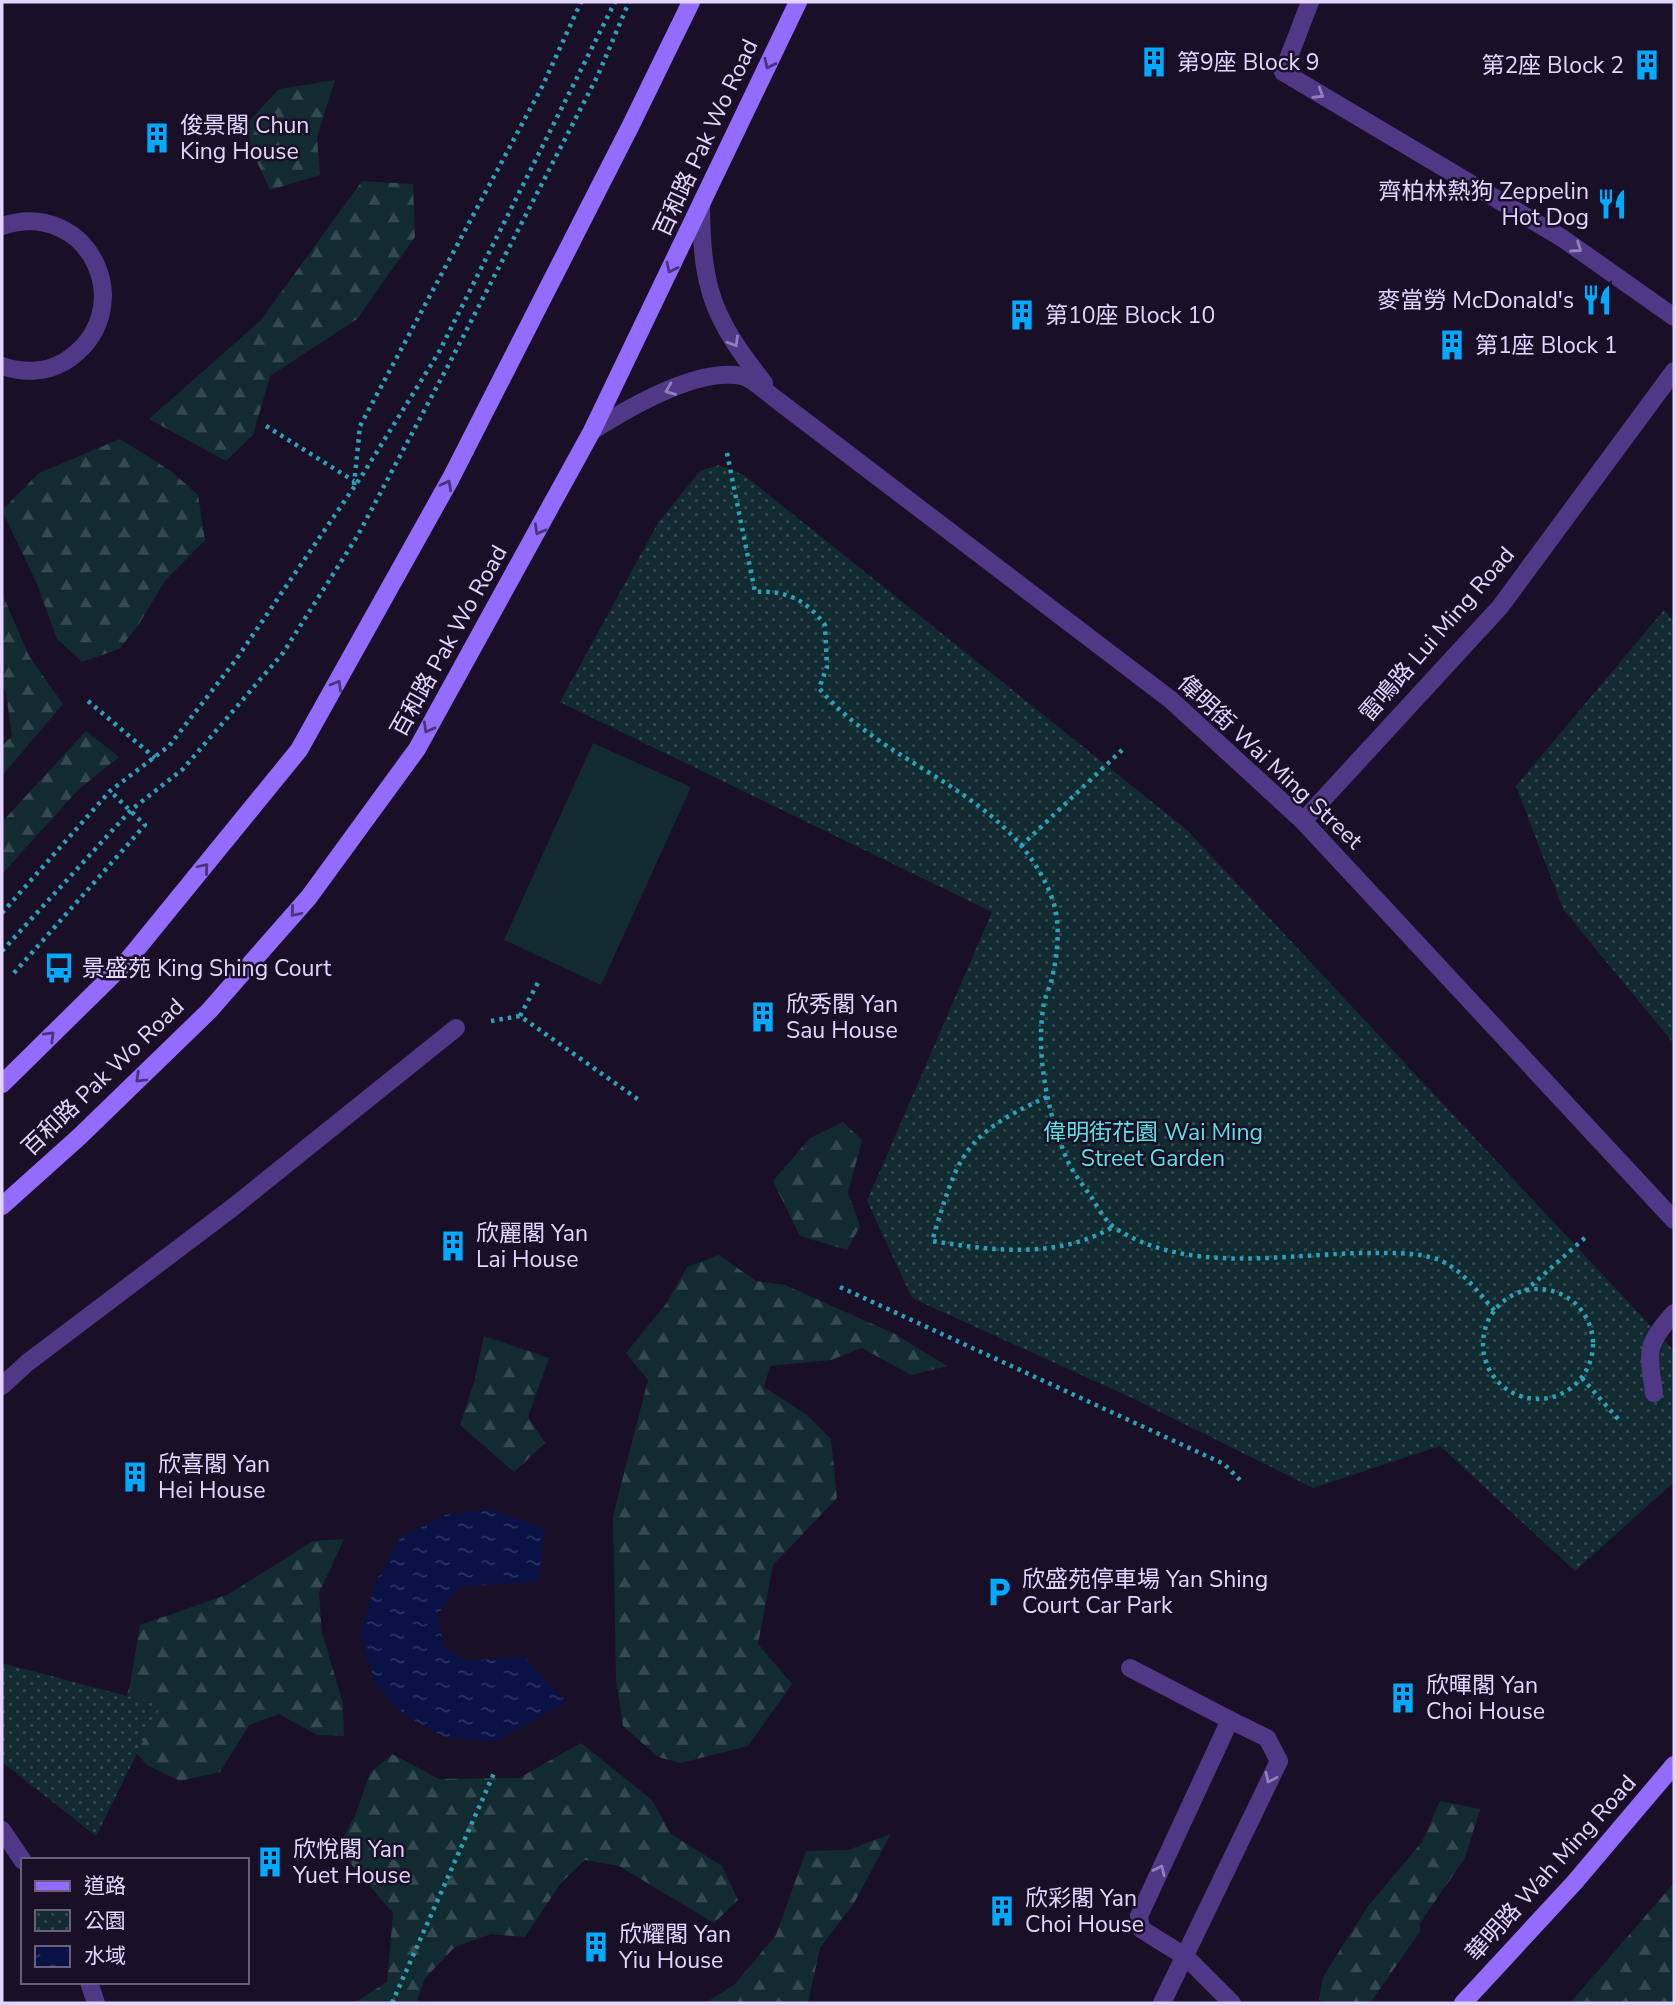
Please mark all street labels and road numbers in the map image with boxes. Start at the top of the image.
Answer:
street label: 百和路 Pak Wo Road [647,34,765,242]
street label: 百和路 Pak Wo Road [383,540,515,742]
street label: 雷鳴路 Lui Ming Road [1352,540,1522,728]
street label: 偉明街 Wai Ming Street [1171,668,1370,857]
street label: 百和路 Pak Wo Road [15,991,191,1163]
street label: 華明路 Wah Ming Road [1459,1768,1643,1968]

